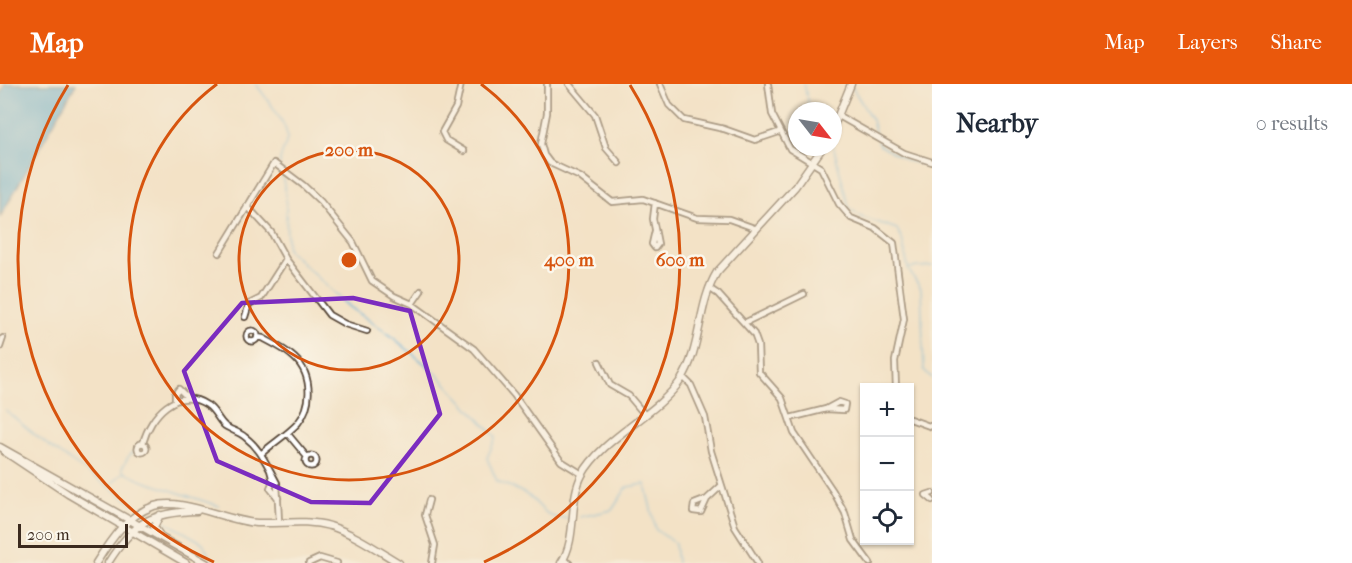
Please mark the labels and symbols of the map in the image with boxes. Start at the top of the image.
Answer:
north arrow [788,102,842,156]
text: 200 m [325,140,374,161]
centre of rings [339,250,359,270]
text: 400 m [543,250,595,271]
text: 600 m [656,250,705,271]
scale bar [18,521,128,548]

